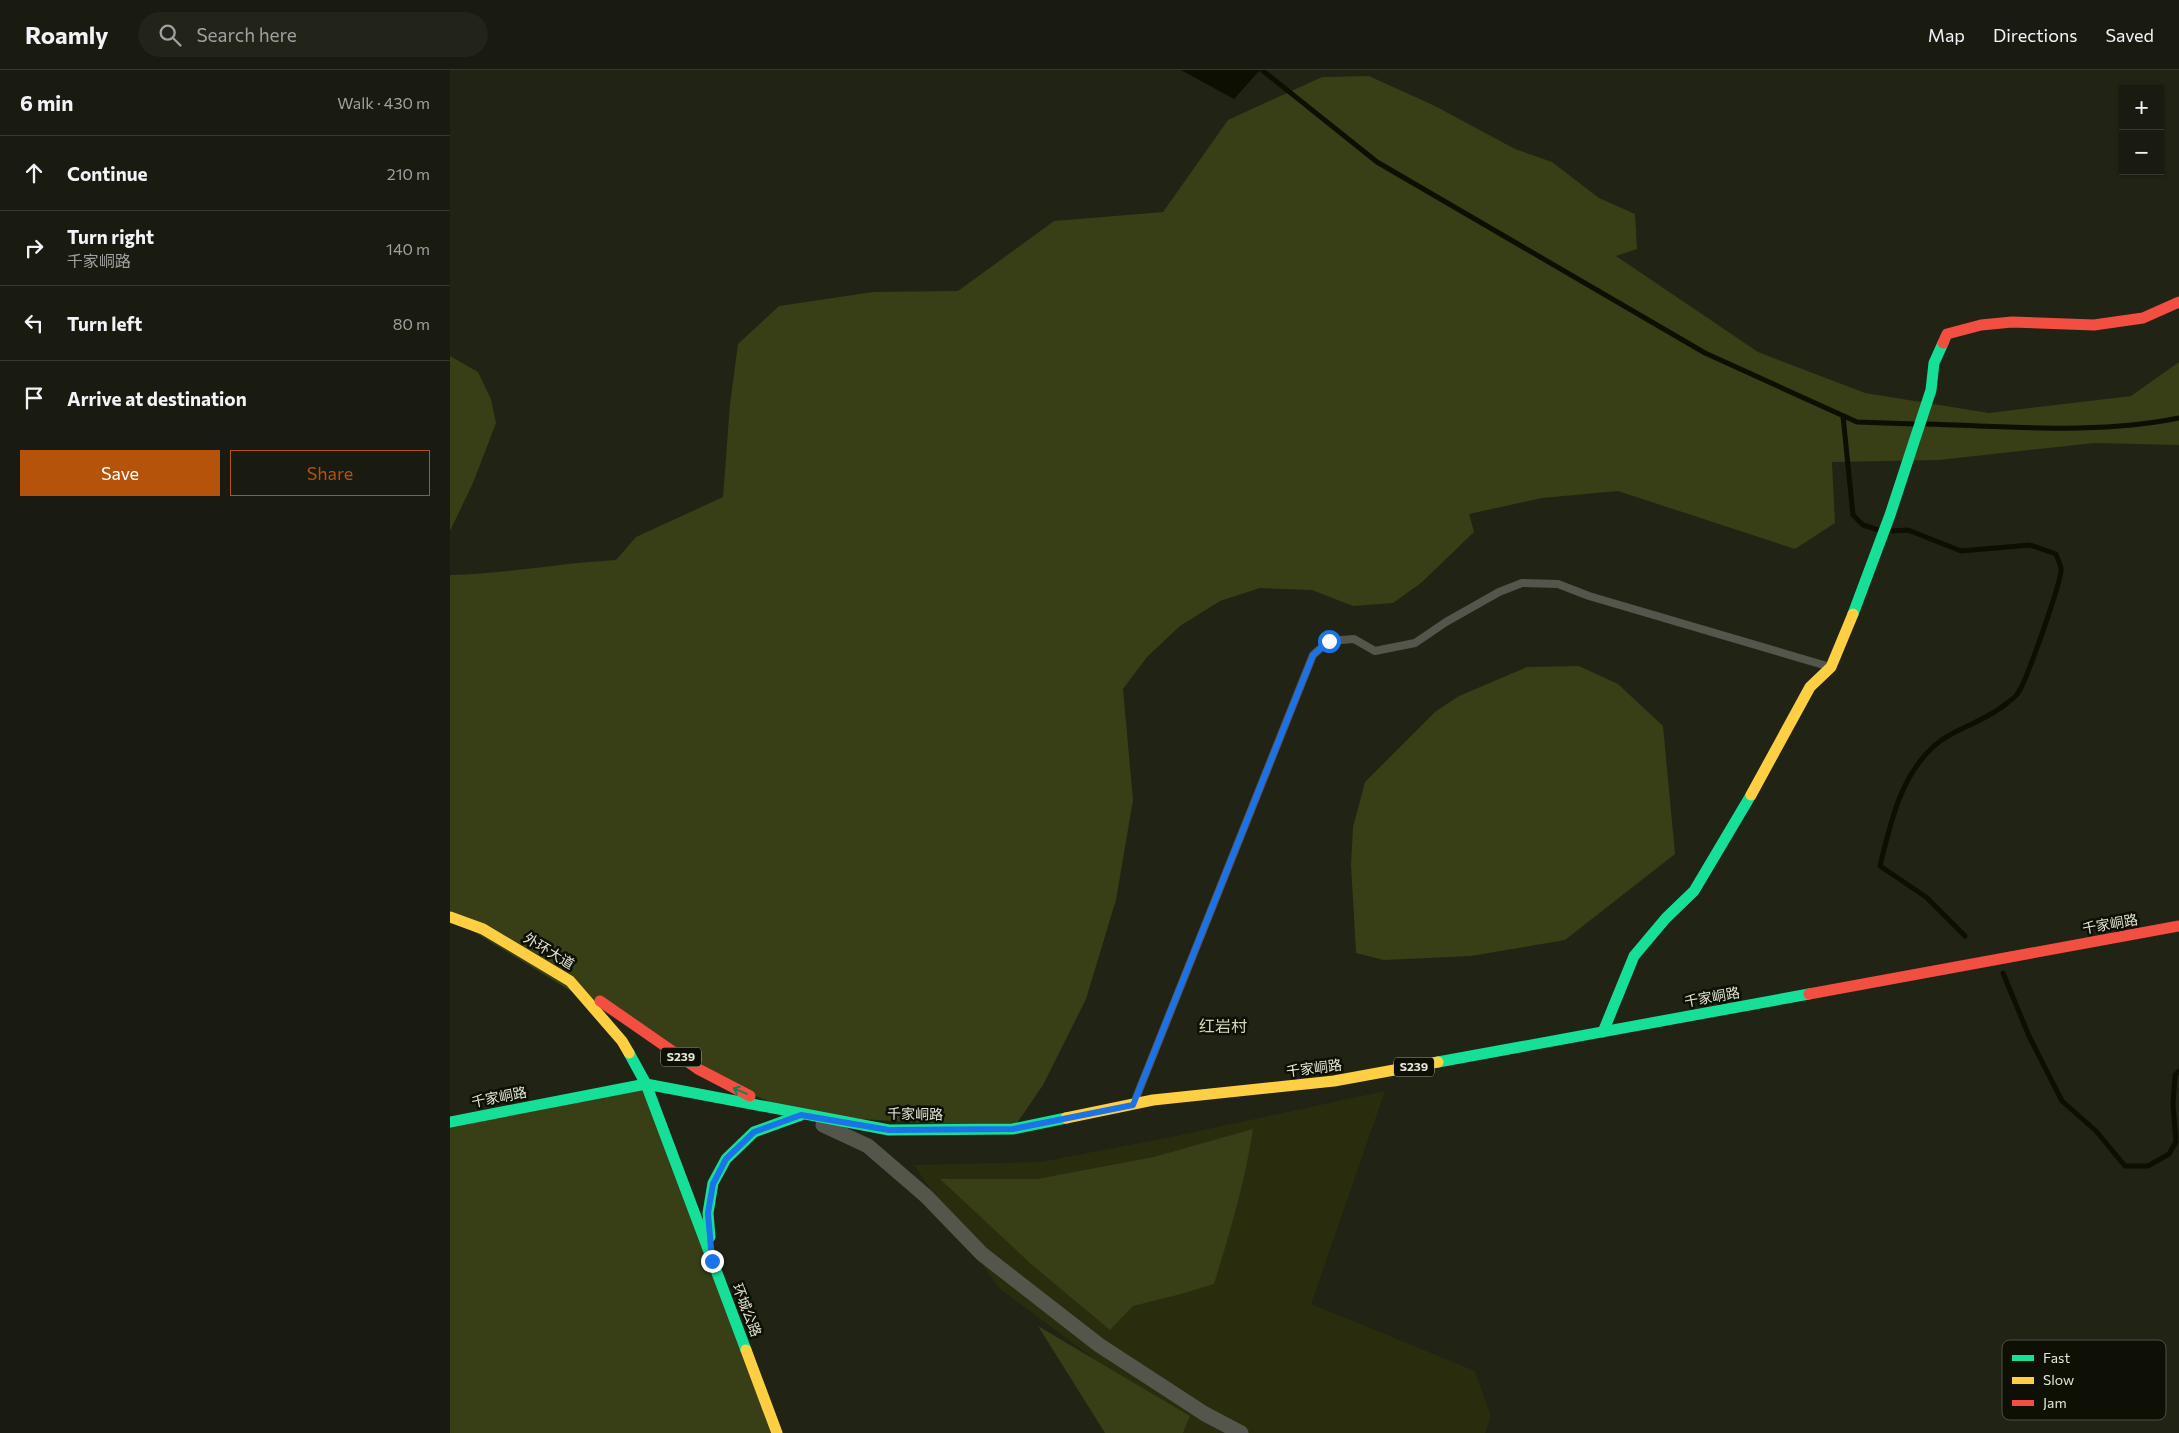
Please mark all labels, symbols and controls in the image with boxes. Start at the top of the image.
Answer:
search box [138,12,488,57]
text: Roamly [25,20,108,49]
icon: search [156,21,184,49]
text: Search here [196,23,297,46]
text: Map [1928,24,1965,46]
text: Directions [1993,24,2077,46]
text: Saved [2105,24,2154,46]
map controls [2119,85,2164,175]
button: + [2119,85,2164,130]
text: 6 min [20,90,73,115]
text: Walk · 430 m [337,93,430,112]
button: − [2119,130,2164,175]
icon: ahead [20,159,48,187]
text: Continue [67,162,147,185]
text: 210 m [387,164,430,183]
text: Turn right [67,225,154,248]
icon: right [20,234,48,262]
text: 140 m [386,239,430,258]
text: 千家峒路 [67,251,131,270]
icon: left [20,309,48,337]
text: Turn left [67,312,142,335]
text: 80 m [393,314,430,333]
icon: arrive [20,384,48,412]
text: Arrive at destination [67,387,247,410]
button: Save [20,450,220,496]
button: Share [230,450,430,496]
route start [1318,630,1341,653]
street label: 千家峒路 [2081,910,2139,937]
street label: 外环大道 [521,929,578,972]
street label: 千家峒路 [1683,983,1741,1010]
district label: 红岩村 [1199,1016,1247,1035]
road number: S239 [661,1048,701,1066]
street label: 千家峒路 [1285,1056,1343,1079]
road number: S239 [1394,1058,1434,1076]
street label: 千家峒路 [470,1083,528,1110]
one-way arrow [733,1086,748,1096]
street label: 千家峒路 [887,1105,943,1122]
route end [701,1250,724,1273]
street label: 环城公路 [729,1281,765,1339]
legend [2002,1340,2166,1420]
text: Fast [2043,1349,2070,1366]
text: Slow [2043,1371,2074,1388]
text: Jam [2043,1394,2067,1411]

